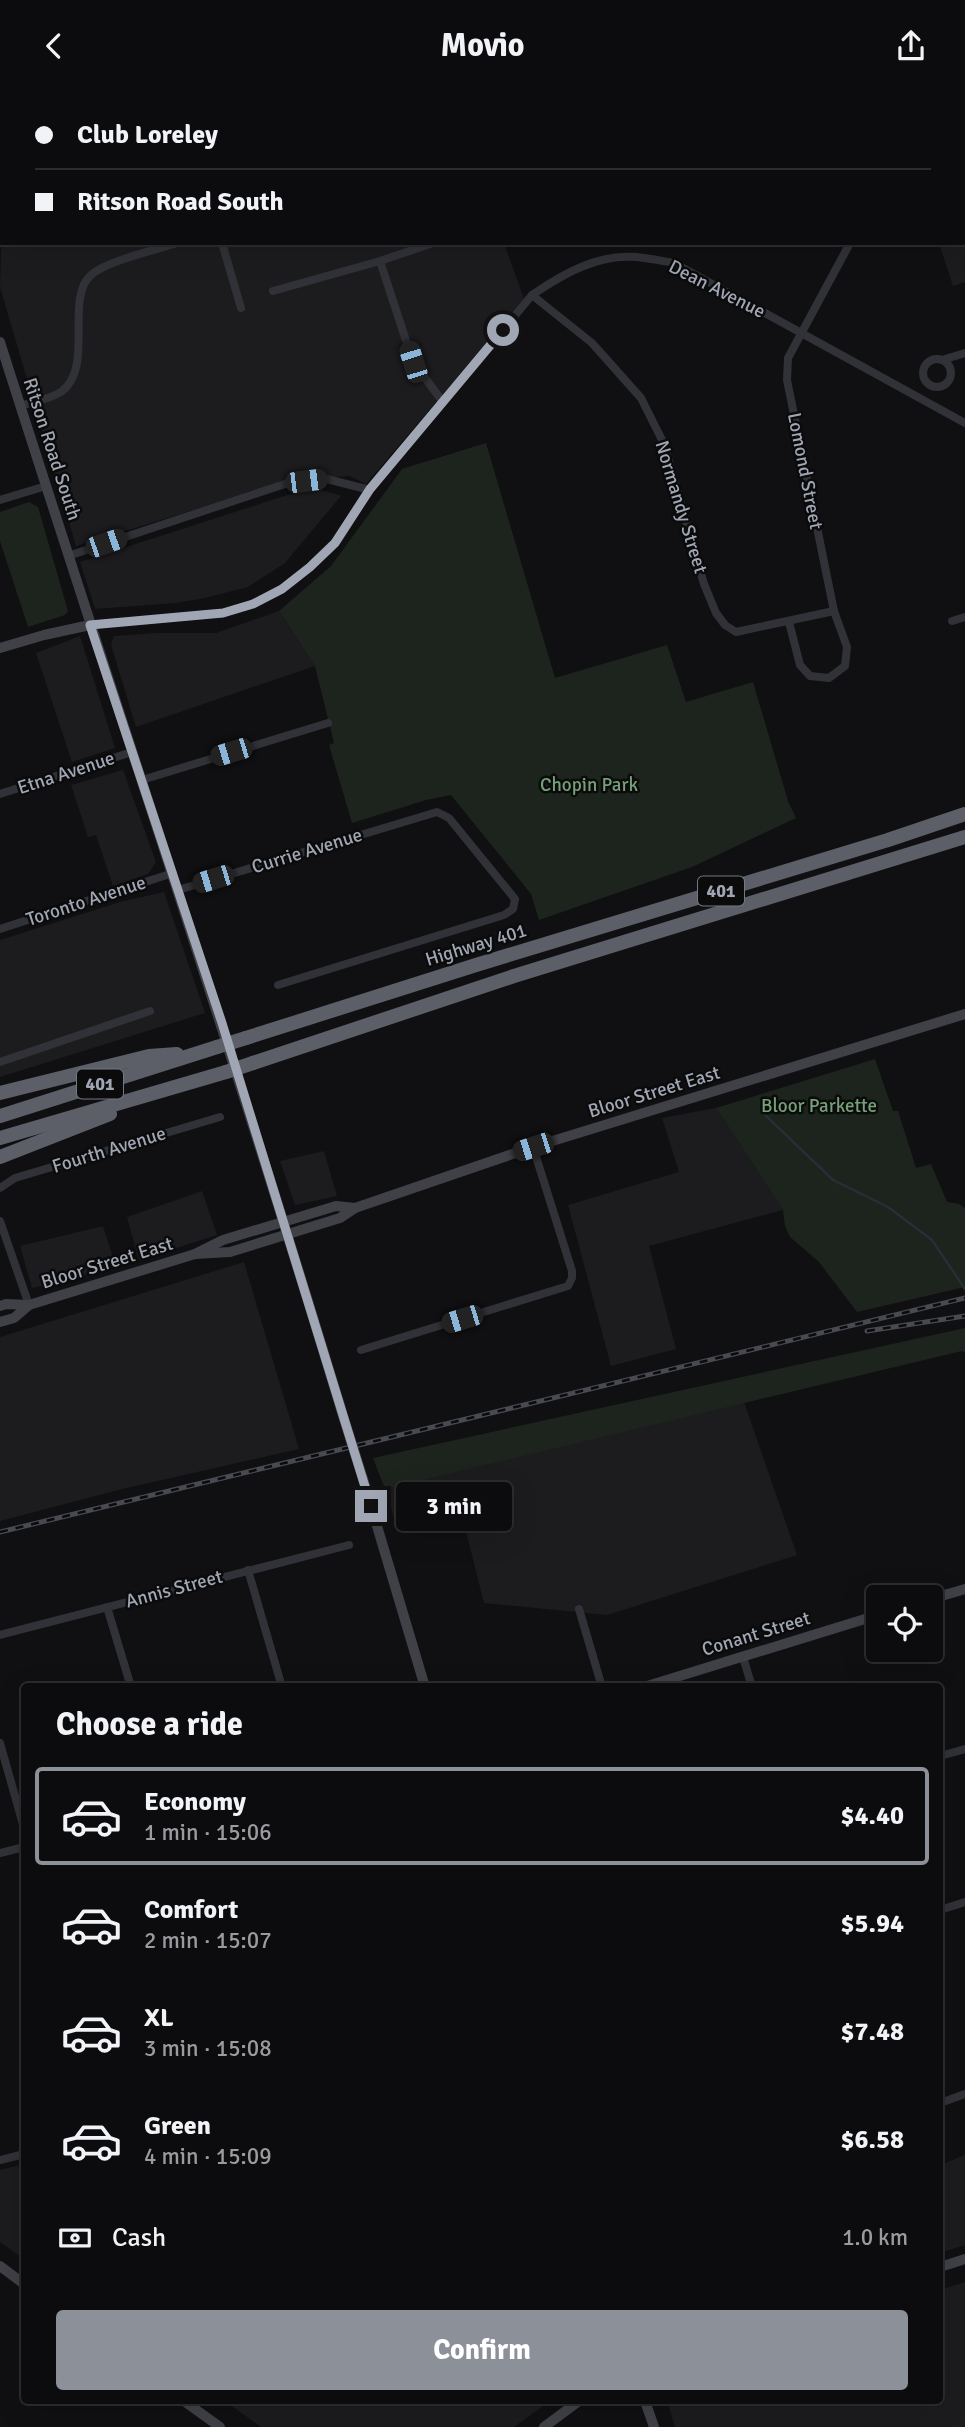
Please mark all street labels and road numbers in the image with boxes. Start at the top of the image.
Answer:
street label: Dean Avenue [665,254,769,324]
street label: Ritson Road South [18,375,86,523]
street label: Lomond Street [782,411,828,532]
street label: Normandy Street [649,438,713,577]
street label: Etna Avenue [14,746,118,800]
street label: Currie Avenue [249,823,365,879]
street label: Toronto Avenue [23,870,149,932]
road number: 401 [698,877,744,905]
street label: Highway 401 [422,918,530,972]
street label: Bloor Street East [585,1060,723,1123]
road number: 401 [77,1069,123,1099]
street label: Fourth Avenue [49,1121,169,1179]
street label: Bloor Street East [38,1231,176,1294]
street label: Annis Street [123,1564,225,1613]
street label: Conant Street [699,1606,813,1662]

